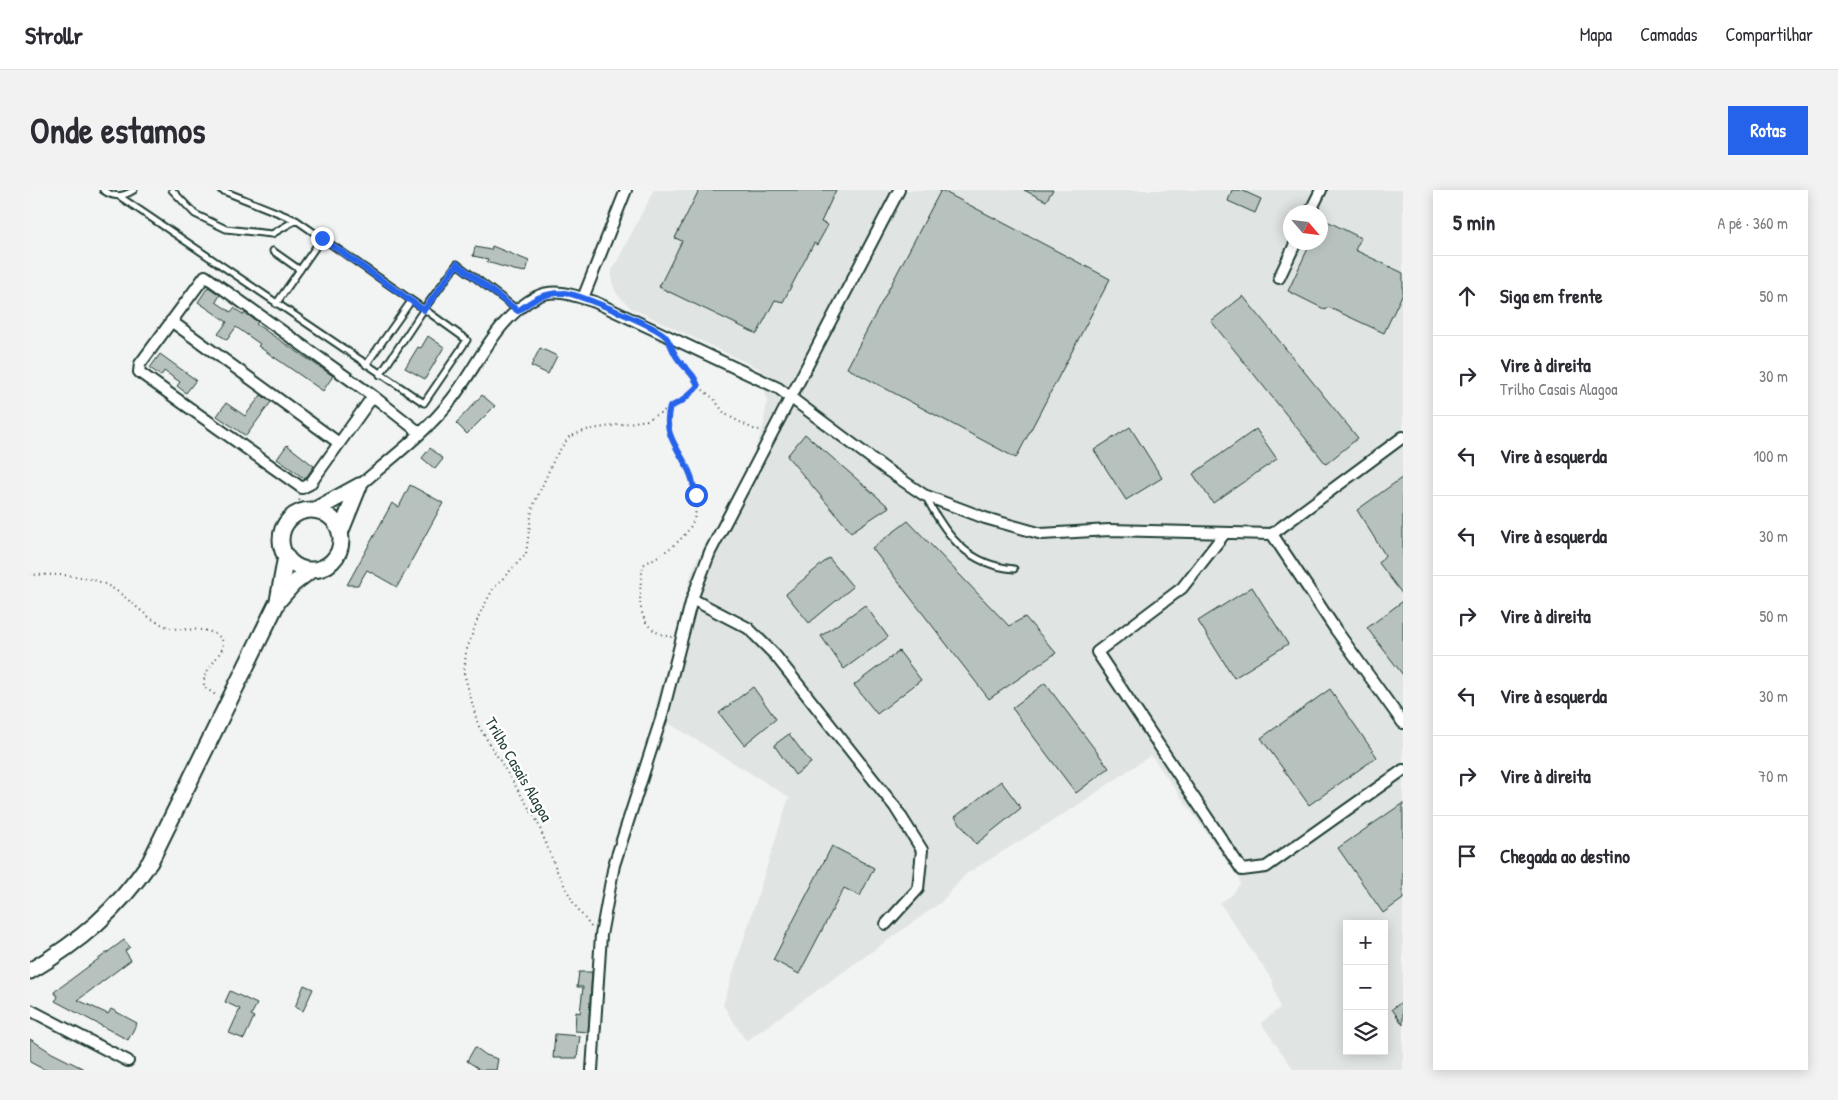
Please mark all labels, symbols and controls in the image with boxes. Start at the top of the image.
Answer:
text: Strollr [25,19,83,51]
text: Mapa [1580,22,1612,47]
text: Camadas [1640,22,1697,47]
text: Compartilhar [1725,22,1813,47]
button: Rotas [1728,106,1808,155]
text: Onde estamos [30,107,205,154]
north arrow [1283,205,1328,250]
text: 5 min [1453,208,1495,237]
text: A pé · 360 m [1717,212,1788,234]
route end [311,227,334,250]
icon: ahead [1453,282,1481,310]
text: Siga em frente [1500,283,1603,309]
text: 50 m [1760,285,1788,307]
text: Vire à direita [1500,352,1591,378]
icon: right [1453,362,1481,390]
text: 30 m [1759,365,1788,387]
text: Trilho Casais Alagoa [1500,378,1617,400]
icon: left [1453,442,1481,470]
text: Vire à esquerda [1500,443,1607,469]
text: 100 m [1753,445,1788,467]
route start [685,484,708,507]
icon: left [1453,522,1481,550]
text: Vire à esquerda [1500,523,1607,549]
text: 30 m [1759,525,1788,547]
icon: right [1453,602,1481,630]
text: Vire à direita [1500,603,1591,629]
text: 50 m [1760,605,1788,627]
icon: left [1453,682,1481,710]
text: Vire à esquerda [1500,683,1607,709]
text: 30 m [1759,685,1788,707]
street label: Trilho Casais Alagoa [480,713,558,825]
icon: right [1453,762,1481,790]
text: Vire à direita [1500,763,1591,789]
text: 70 m [1758,765,1788,787]
icon: arrive [1453,842,1481,870]
text: Chegada ao destino [1500,843,1630,869]
map controls [1343,920,1388,1055]
button: + [1343,920,1388,965]
button: − [1343,965,1388,1010]
button: layers [1343,1010,1388,1055]

